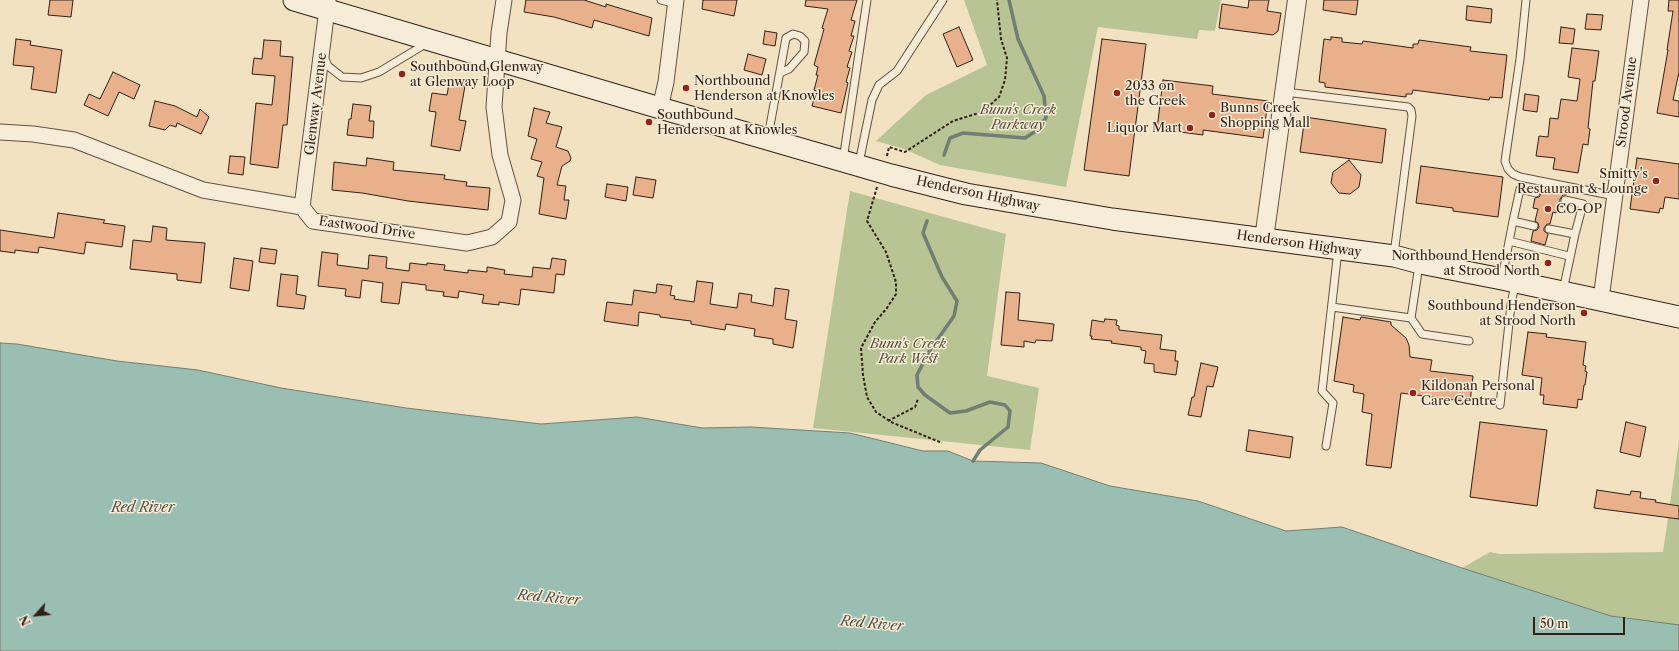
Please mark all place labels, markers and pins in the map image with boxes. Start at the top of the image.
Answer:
place label: Southbound Glenway at Glenway Loop [410,59,543,90]
marker: Southbound Glenway at Glenway Loop [397,69,407,79]
place label: Northbound Henderson at Knowles [694,73,834,104]
place label: 2033 on the Creek [1125,78,1186,109]
marker: Northbound Henderson at Knowles [681,83,691,93]
marker: 2033 on the Creek [1112,88,1122,98]
place label: Bunns Creek Shopping Mall [1220,100,1310,131]
place label: Southbound Henderson at Knowles [657,107,797,138]
marker: Bunns Creek Shopping Mall [1207,110,1217,120]
marker: Southbound Henderson at Knowles [644,117,654,127]
place label: Liquor Mart [1107,120,1182,136]
marker: Liquor Mart [1185,123,1195,133]
place label: Smitty's Restaurant & Lounge [1517,166,1648,197]
marker: Smitty's Restaurant & Lounge [1651,176,1661,186]
place label: CO-OP [1556,201,1602,217]
marker: CO-OP [1543,204,1553,214]
place label: Northbound Henderson at Strood North [1391,248,1540,279]
marker: Northbound Henderson at Strood North [1543,258,1553,268]
place label: Southbound Henderson at Strood North [1427,298,1576,329]
marker: Southbound Henderson at Strood North [1579,308,1589,318]
place label: Kildonan Personal Care Centre [1421,378,1535,409]
marker: Kildonan Personal Care Centre [1408,388,1418,398]

